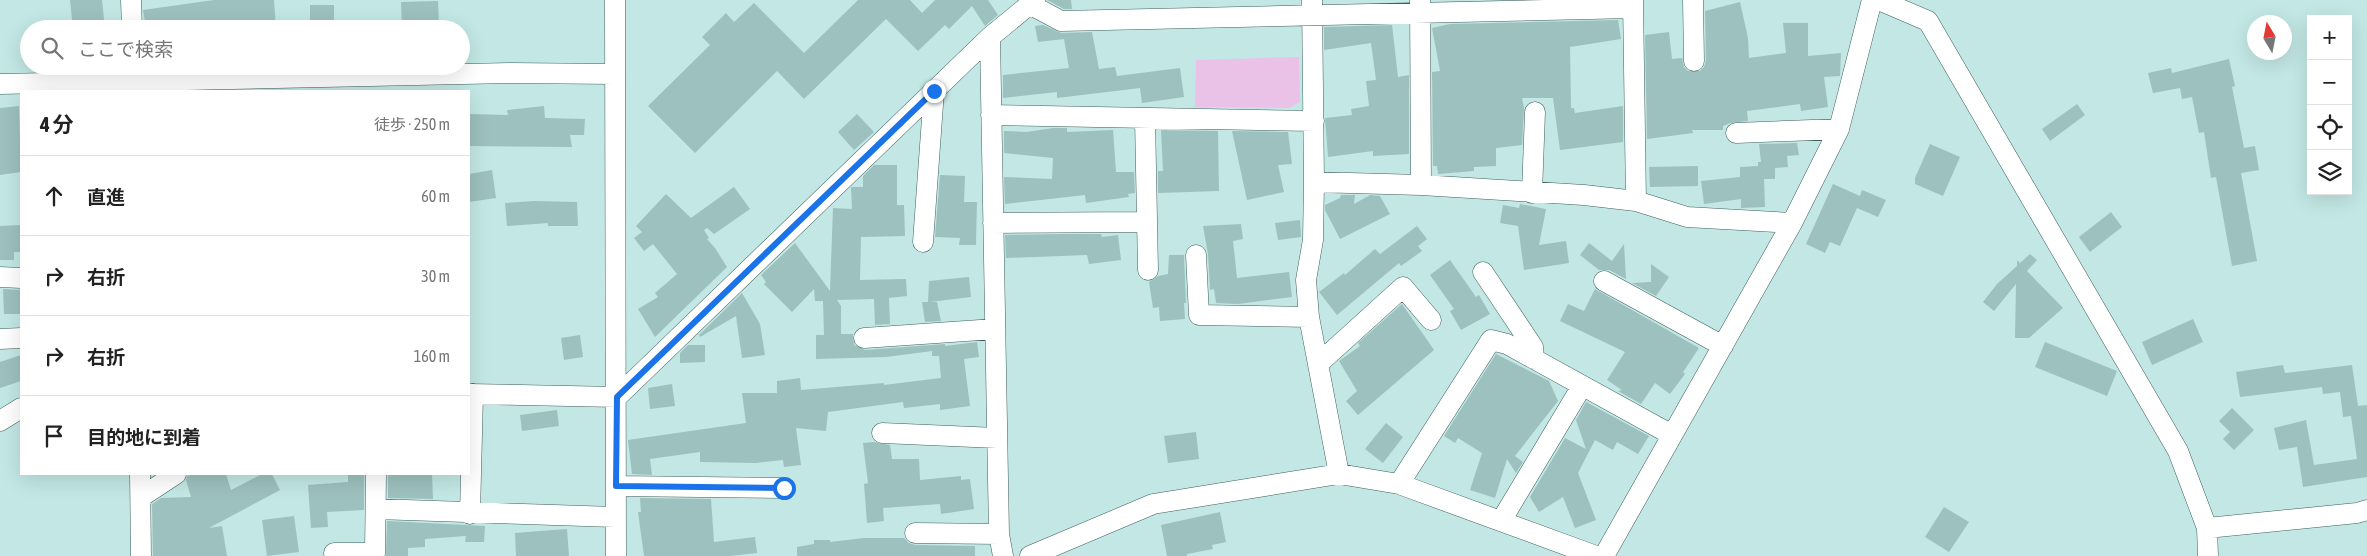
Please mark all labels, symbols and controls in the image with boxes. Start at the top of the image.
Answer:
north arrow [2247,15,2292,60]
map controls [2307,15,2352,195]
button: + [2307,15,2352,60]
search box [20,20,470,75]
icon: search [38,34,66,62]
text: ここで検索 [78,38,173,60]
button: − [2307,60,2352,105]
route end [923,80,946,103]
button: locate [2307,105,2352,150]
text: 4 分 [40,112,74,136]
text: 徒歩 · 250 m [374,115,450,133]
button: layers [2307,150,2352,195]
icon: ahead [40,182,68,210]
text: 直進 [87,186,125,208]
text: 60 m [421,187,450,205]
icon: right [40,262,68,290]
text: 右折 [87,266,125,288]
text: 30 m [421,267,450,285]
icon: right [40,342,68,370]
text: 右折 [87,346,125,368]
text: 160 m [414,347,450,365]
icon: arrive [40,422,68,450]
text: 目的地に到着 [87,426,201,448]
route start [773,477,796,500]

